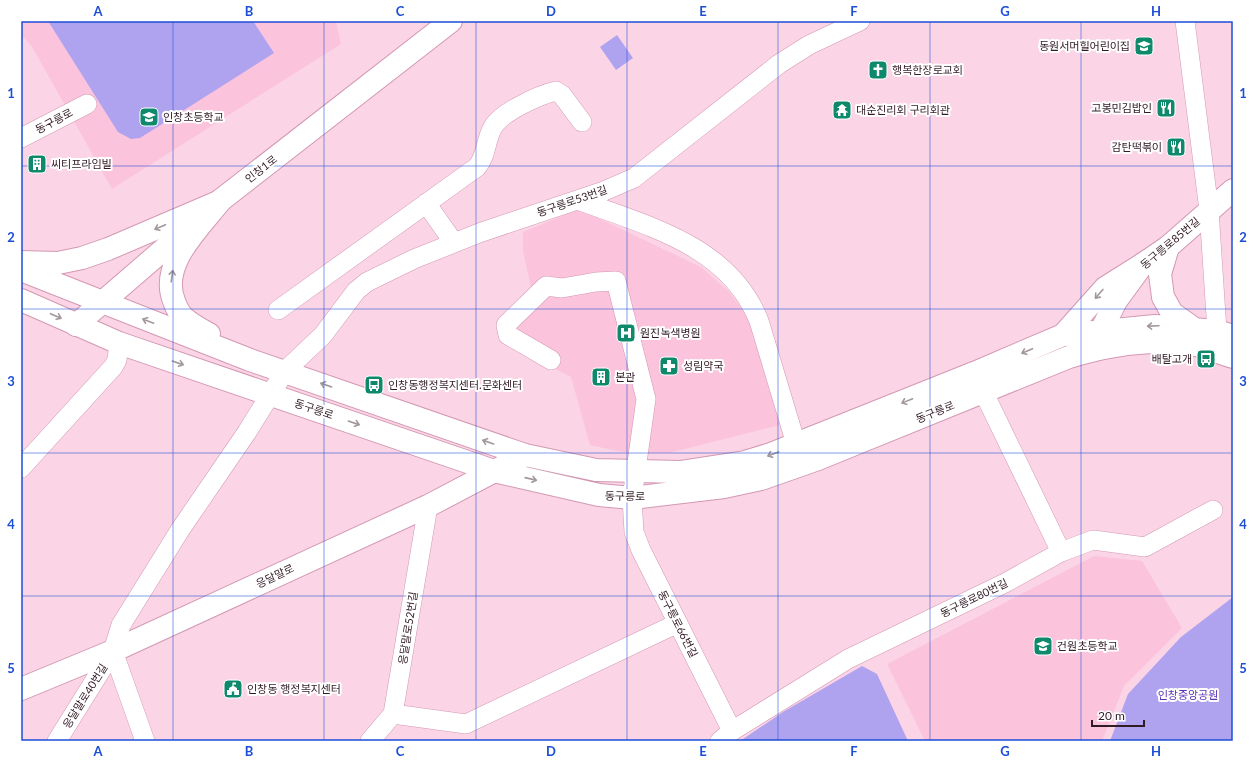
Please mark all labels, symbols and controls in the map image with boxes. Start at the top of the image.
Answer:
text: A [92,3,103,19]
text: B [245,3,254,19]
text: C [396,3,405,19]
text: D [546,3,556,19]
text: E [699,3,707,19]
text: F [850,3,858,19]
text: G [1000,3,1010,19]
text: H [1151,3,1161,19]
school or university icon: 동원서머힐어린이집 [1133,35,1155,57]
place label: 동원서머힐어린이집 [1039,39,1130,52]
church icon: 행복한장로교회 [867,59,889,81]
place label: 행복한장로교회 [892,63,963,76]
text: 1 [7,85,15,101]
text: 1 [1239,85,1247,101]
restaurant icon: 고봉민김밥인 [1155,97,1177,119]
temple icon: 대순진리회 구리회관 [831,99,853,121]
place label: 고봉민김밥인 [1091,101,1152,114]
place label: 대순진리회 구리회관 [856,103,950,116]
street label: 동구릉로 [33,105,75,136]
school or university icon: 인창초등학교 [138,106,160,128]
place label: 인창초등학교 [163,110,224,123]
restaurant icon: 감탄떡볶이 [1165,136,1187,158]
place label: 감탄떡볶이 [1111,140,1162,153]
street label: 인창1로 [242,152,279,185]
building icon: 씨티프라임빌 [26,153,48,175]
place label: 씨티프라임빌 [51,157,112,170]
street label: 동구릉로53번길 [535,182,609,219]
street label: 동구릉로85번길 [1137,214,1202,271]
one-way arrow [154,224,166,232]
text: 2 [7,229,15,245]
text: 2 [1239,229,1247,245]
one-way arrow [168,270,176,283]
one-way arrow [1094,289,1104,299]
one-way arrow [50,313,62,321]
one-way arrow [142,316,154,324]
hospital icon: 원진녹색병원 [615,322,637,344]
one-way arrow [1147,322,1160,330]
place label: 원진녹색병원 [640,326,701,339]
one-way arrow [1021,348,1033,355]
bus stop icon: 배탈고개 [1195,348,1217,370]
place label: 배탈고개 [1152,352,1192,365]
pharmacy icon: 성림약국 [658,355,680,377]
one-way arrow [171,359,183,367]
place label: 성림약국 [683,359,723,372]
building icon: 본관 [590,366,612,388]
place label: 본관 [615,370,635,383]
text: 3 [7,373,15,389]
text: 3 [1239,373,1247,389]
bus stop icon: 인창동행정복지센터.문화센터 [363,374,385,396]
place label: 인창동행정복지센터.문화센터 [388,378,522,391]
one-way arrow [319,381,332,388]
street label: 동구릉로 [293,396,335,421]
one-way arrow [901,398,913,405]
street label: 동구릉로 [914,398,956,425]
one-way arrow [347,419,359,427]
one-way arrow [482,438,494,446]
one-way arrow [767,450,779,458]
one-way arrow [524,476,537,484]
street label: 동구릉로 [605,489,645,502]
text: 4 [7,516,15,532]
text: 4 [1239,516,1247,532]
street label: 응달말로 [254,561,296,590]
street label: 동구릉로80번길 [938,576,1010,619]
street label: 동구릉로66번길 [656,588,701,659]
street label: 응달말로52번길 [395,591,420,665]
school or university icon: 건원초등학교 [1032,635,1054,657]
place label: 건원초등학교 [1057,639,1118,652]
text: 5 [7,660,15,676]
text: 5 [1239,660,1247,676]
street label: 응달말로40번길 [60,661,110,730]
public building icon: 인창동 행정복지센터 [222,678,244,700]
place label: 인창동 행정복지센터 [247,682,341,695]
park label: 인창중앙공원 [1158,688,1218,701]
scale bar [1092,702,1144,728]
text: 20 m [1098,708,1125,723]
text: A [92,743,103,759]
text: B [245,743,254,759]
text: C [396,743,405,759]
text: D [546,743,556,759]
text: E [699,743,707,759]
text: F [850,743,858,759]
text: G [1000,743,1010,759]
text: H [1151,743,1161,759]

